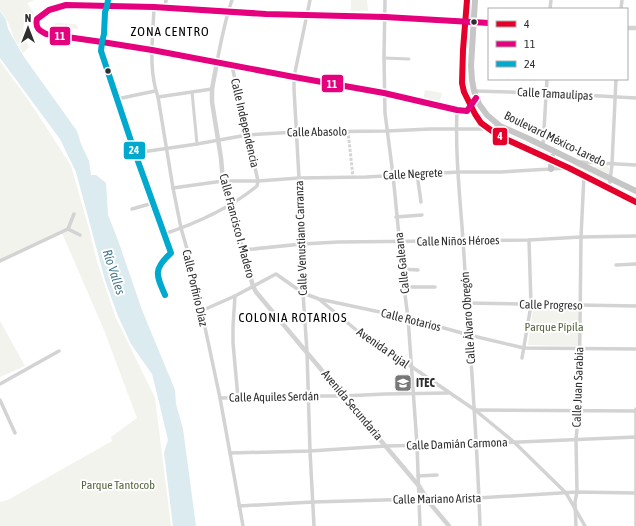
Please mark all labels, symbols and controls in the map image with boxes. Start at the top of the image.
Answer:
north arrow [8,8,48,48]
legend [488,8,628,80]
text: N [25,12,31,24]
unlabelled marker [469,17,479,27]
text: 4 [524,17,530,31]
district label: ZONA CENTRO [131,24,210,39]
line badge: 11 [49,26,71,46]
text: 11 [55,30,65,42]
text: 11 [524,37,536,51]
text: 24 [524,57,536,71]
unlabelled marker [103,66,113,76]
line badge: 11 [321,74,344,93]
street label: Calle Independencia [228,77,262,169]
text: 11 [327,78,337,90]
street label: Calle Tamaulipas [517,85,593,103]
street label: Boulevard México-Laredo [502,108,608,170]
street label: Calle Abasolo [287,124,347,140]
line badge: 4 [492,127,508,146]
text: 4 [496,130,503,142]
line badge: 24 [123,141,146,160]
text: 24 [129,144,139,156]
street label: Calle Negrete [383,165,443,183]
street label: Calle Francisco I. Madero [216,172,258,280]
street label: Calle Venustiano Carranza [292,180,310,296]
street label: Calle Galeana [392,232,412,294]
street label: Calle Niños Héroes [416,233,500,249]
water label: Río Valles [100,248,128,297]
street label: Calle Porfirio Díaz [179,248,211,328]
street label: Calle Álvaro Obregón [458,271,478,365]
street label: Calle Progreso [519,297,583,313]
street label: Calle Rotarios [380,306,442,334]
district label: COLONIA ROTARIOS [239,310,347,325]
park label: Parque Pípila [525,320,583,334]
street label: Avenida Pujal [354,325,413,372]
street label: Calle Juan Sarabia [570,347,586,427]
street label: Avenida Secundaria [319,367,385,443]
school or university icon: ITEC [393,373,413,393]
place label: ITEC [416,376,435,390]
street label: Calle Aquiles Serdán [229,389,319,405]
street label: Calle Damián Carmona [406,435,508,453]
park label: Parque Tantocob [81,478,155,492]
street label: Calle Mariano Arista [393,491,481,507]

